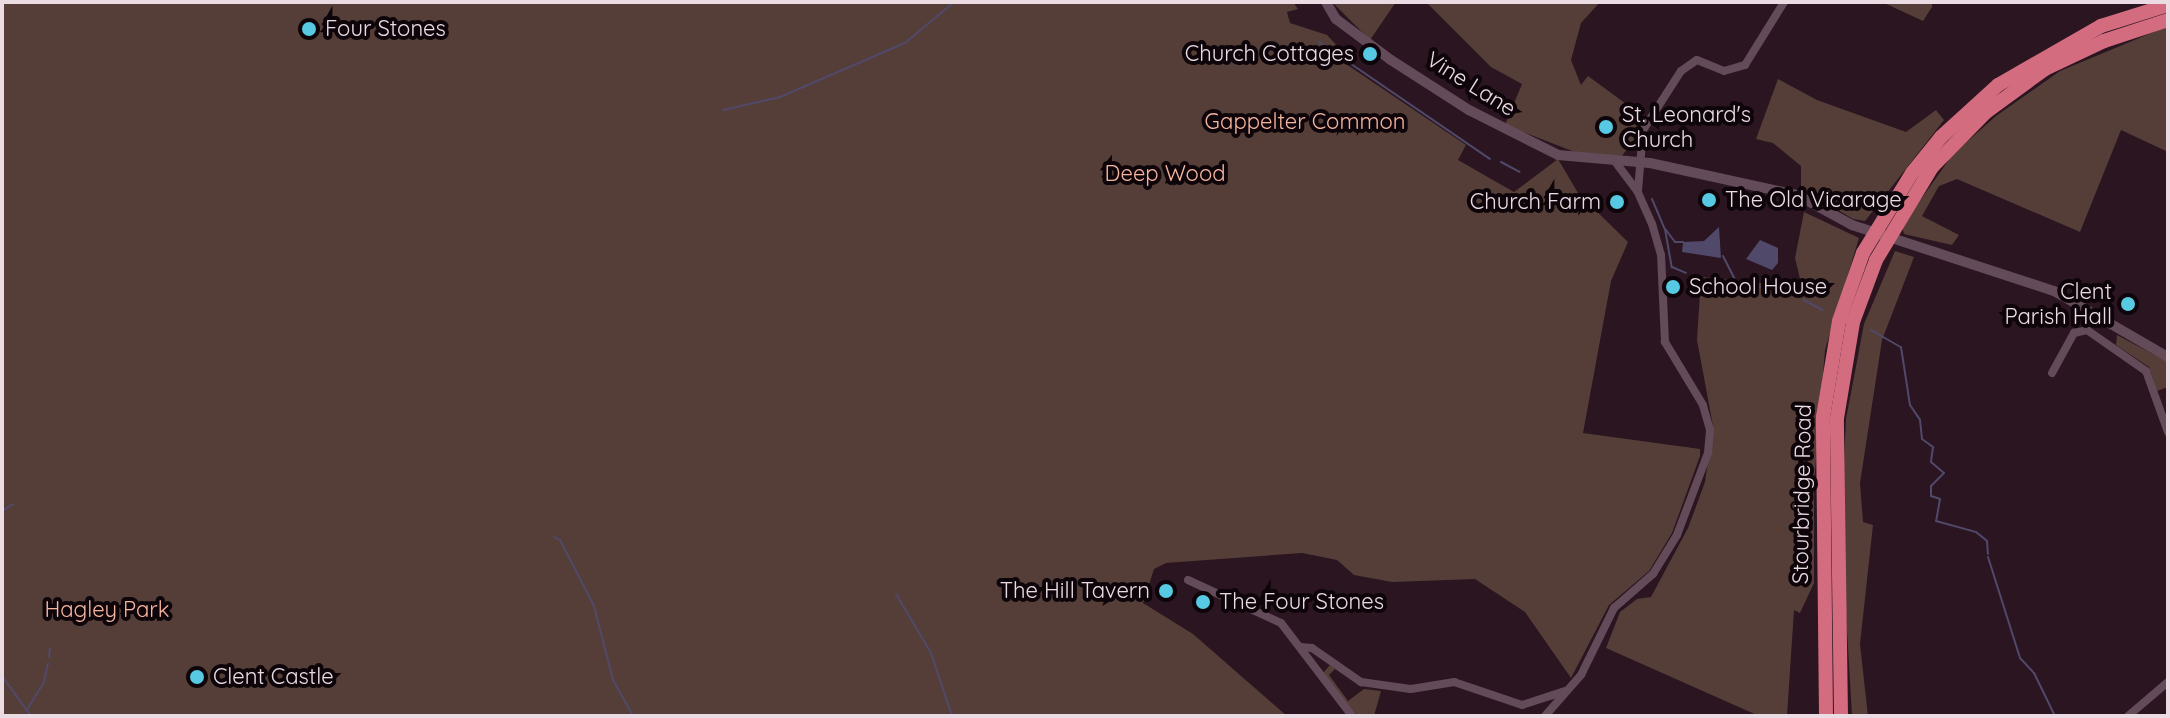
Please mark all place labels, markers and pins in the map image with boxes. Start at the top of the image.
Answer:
place label: Four Stones [325,16,446,42]
marker: Four Stones [300,20,318,38]
place label: Church Cottages [1185,41,1354,67]
marker: Church Cottages [1361,45,1379,63]
place label: St. Leonard's Church [1622,101,1751,152]
marker: St. Leonard's Church [1597,118,1615,136]
place label: The Old Vicarage [1725,187,1902,213]
place label: Church Farm [1470,189,1601,215]
marker: The Old Vicarage [1700,191,1718,209]
marker: Church Farm [1608,193,1626,211]
place label: School House [1689,274,1827,300]
marker: School House [1664,278,1682,296]
place label: Clent Parish Hall [2004,278,2112,330]
marker: Clent Parish Hall [2119,295,2137,313]
place label: The Hill Tavern [1000,578,1150,604]
marker: The Hill Tavern [1157,582,1175,600]
place label: The Four Stones [1219,589,1384,615]
marker: The Four Stones [1194,593,1212,611]
place label: Clent Castle [213,664,334,690]
marker: Clent Castle [188,668,206,686]

